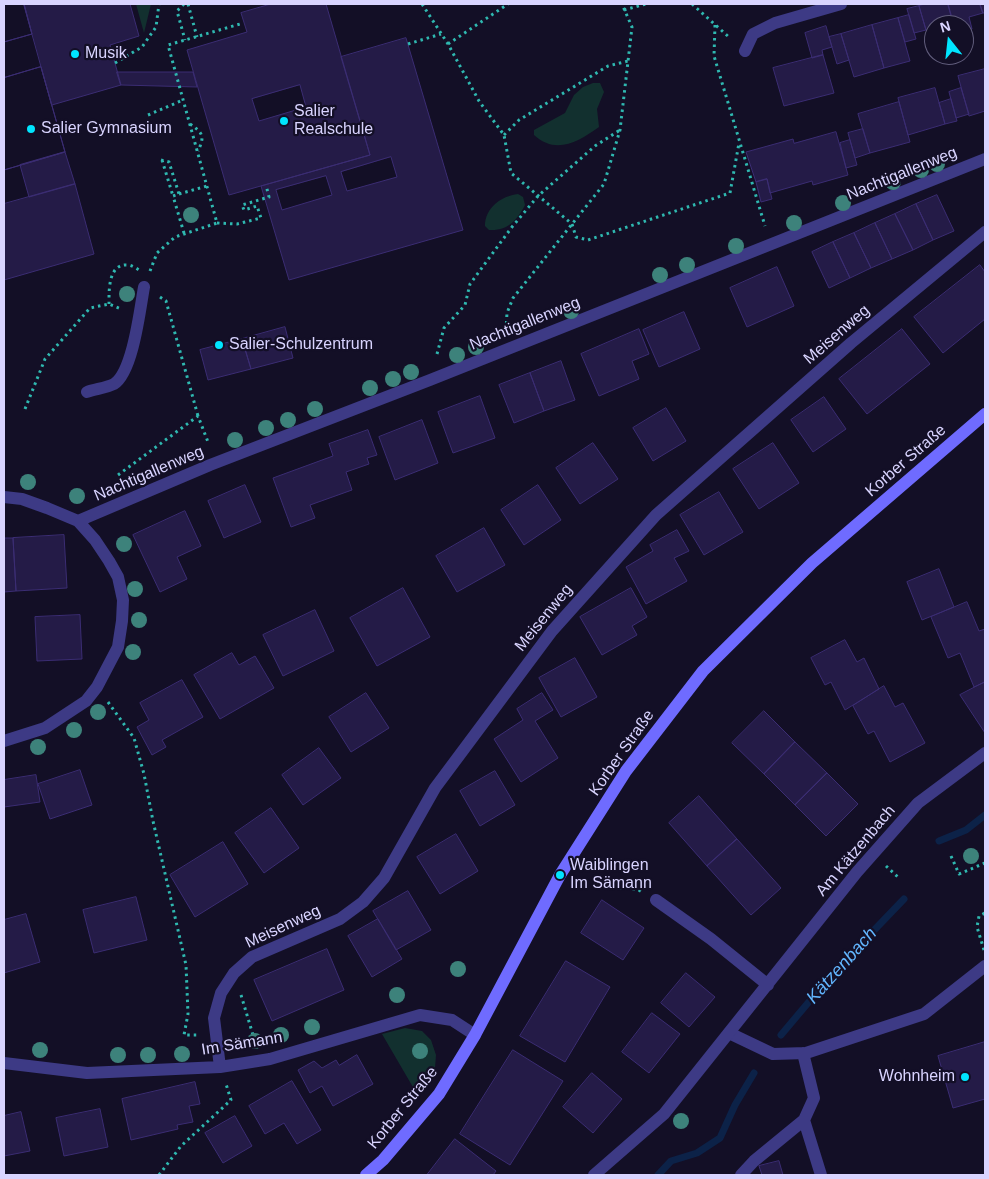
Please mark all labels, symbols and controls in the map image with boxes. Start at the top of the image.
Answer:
north arrow [924,15,974,65]
text: N [938,17,952,36]
place label: Musik [85,44,127,64]
marker: Musik [69,48,81,60]
place label: Salier Realschule [294,102,373,140]
marker: Salier Realschule [278,115,290,127]
place label: Salier Gymnasium [41,119,172,139]
marker: Salier Gymnasium [25,123,37,135]
street label: Nachtigallenweg [844,143,960,205]
street label: Nachtigallenweg [467,293,583,355]
street label: Meisenweg [800,301,874,369]
place label: Salier-Schulzentrum [229,335,373,355]
marker: Salier-Schulzentrum [213,339,225,351]
street label: Korber Straße [862,421,950,501]
street label: Nachtigallenweg [91,442,207,506]
street label: Meisenweg [511,581,577,655]
street label: Korber Straße [585,706,659,800]
street label: Am Kätzenbach [812,802,900,900]
place label: Waiblingen Im Sämann [570,856,652,894]
marker: Waiblingen Im Sämann [554,869,566,881]
street label: Meisenweg [242,901,324,953]
water label: Kätzenbach [802,923,882,1009]
street label: Im Sämann [200,1028,284,1060]
street label: Korber Straße [364,1063,442,1153]
place label: Wohnheim [879,1067,955,1087]
marker: Wohnheim [959,1071,971,1083]

